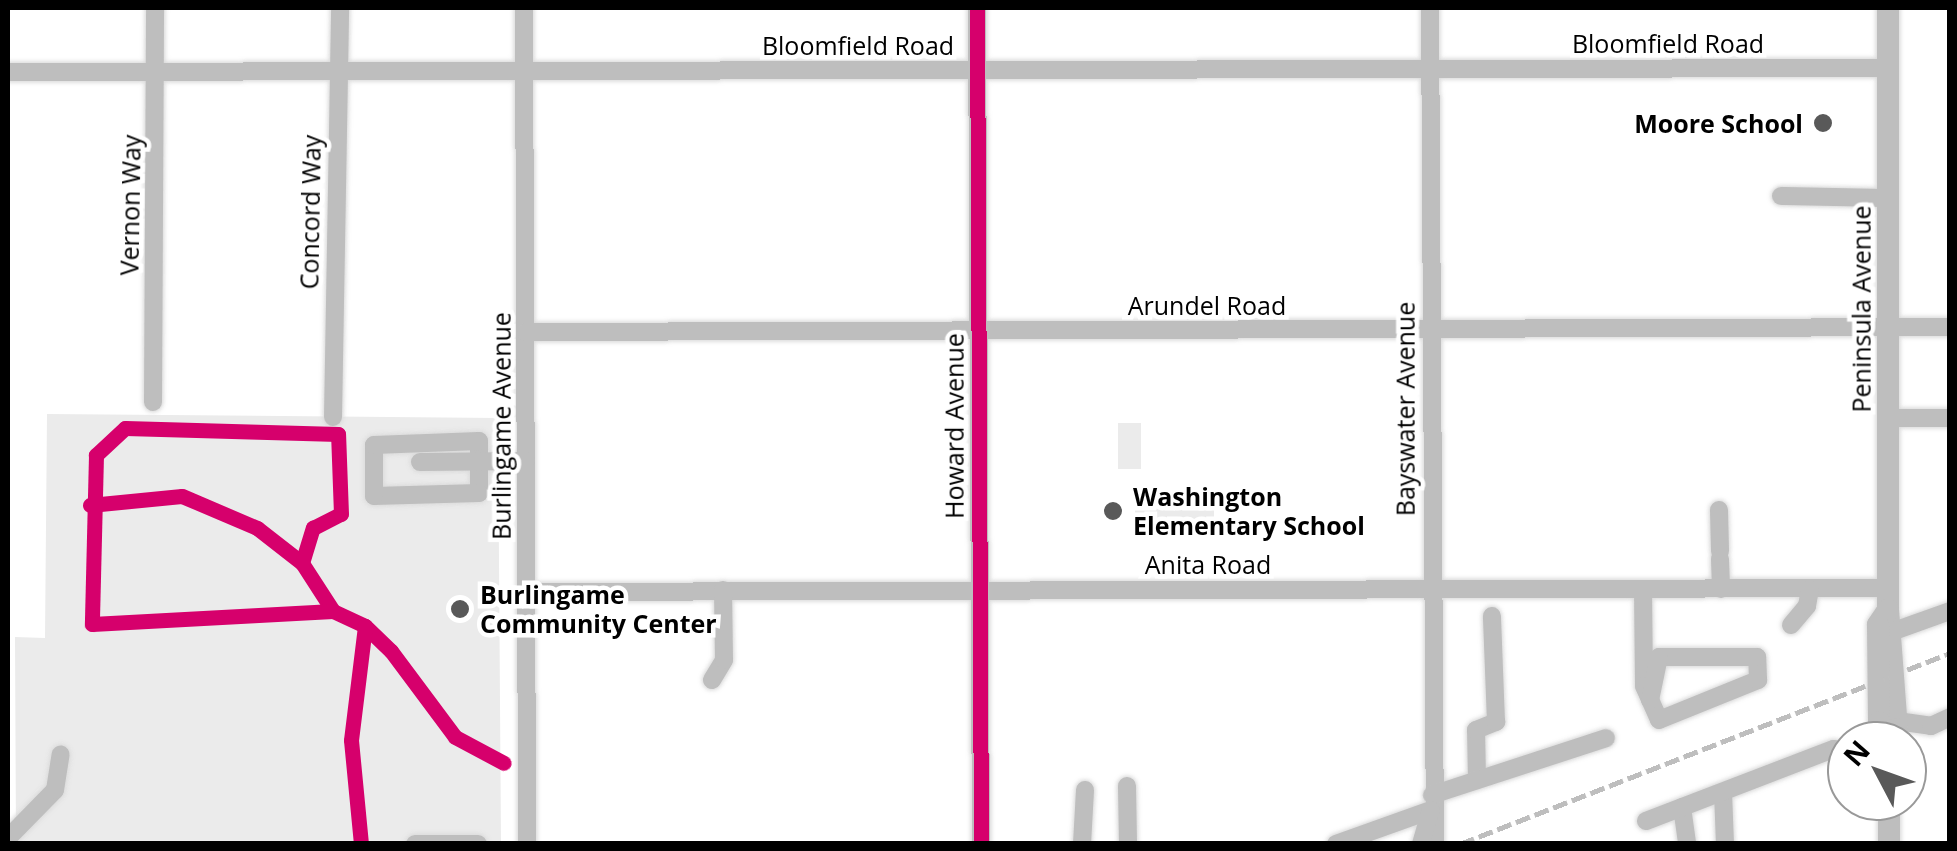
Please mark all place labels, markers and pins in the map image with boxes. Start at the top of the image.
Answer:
place label: Moore School [1634,108,1803,138]
marker: Moore School [1812,112,1834,134]
place label: Washington Elementary School [1133,482,1365,541]
marker: Washington Elementary School [1102,500,1124,522]
place label: Burlingame Community Center [480,580,717,639]
marker: Burlingame Community Center [449,598,471,620]

